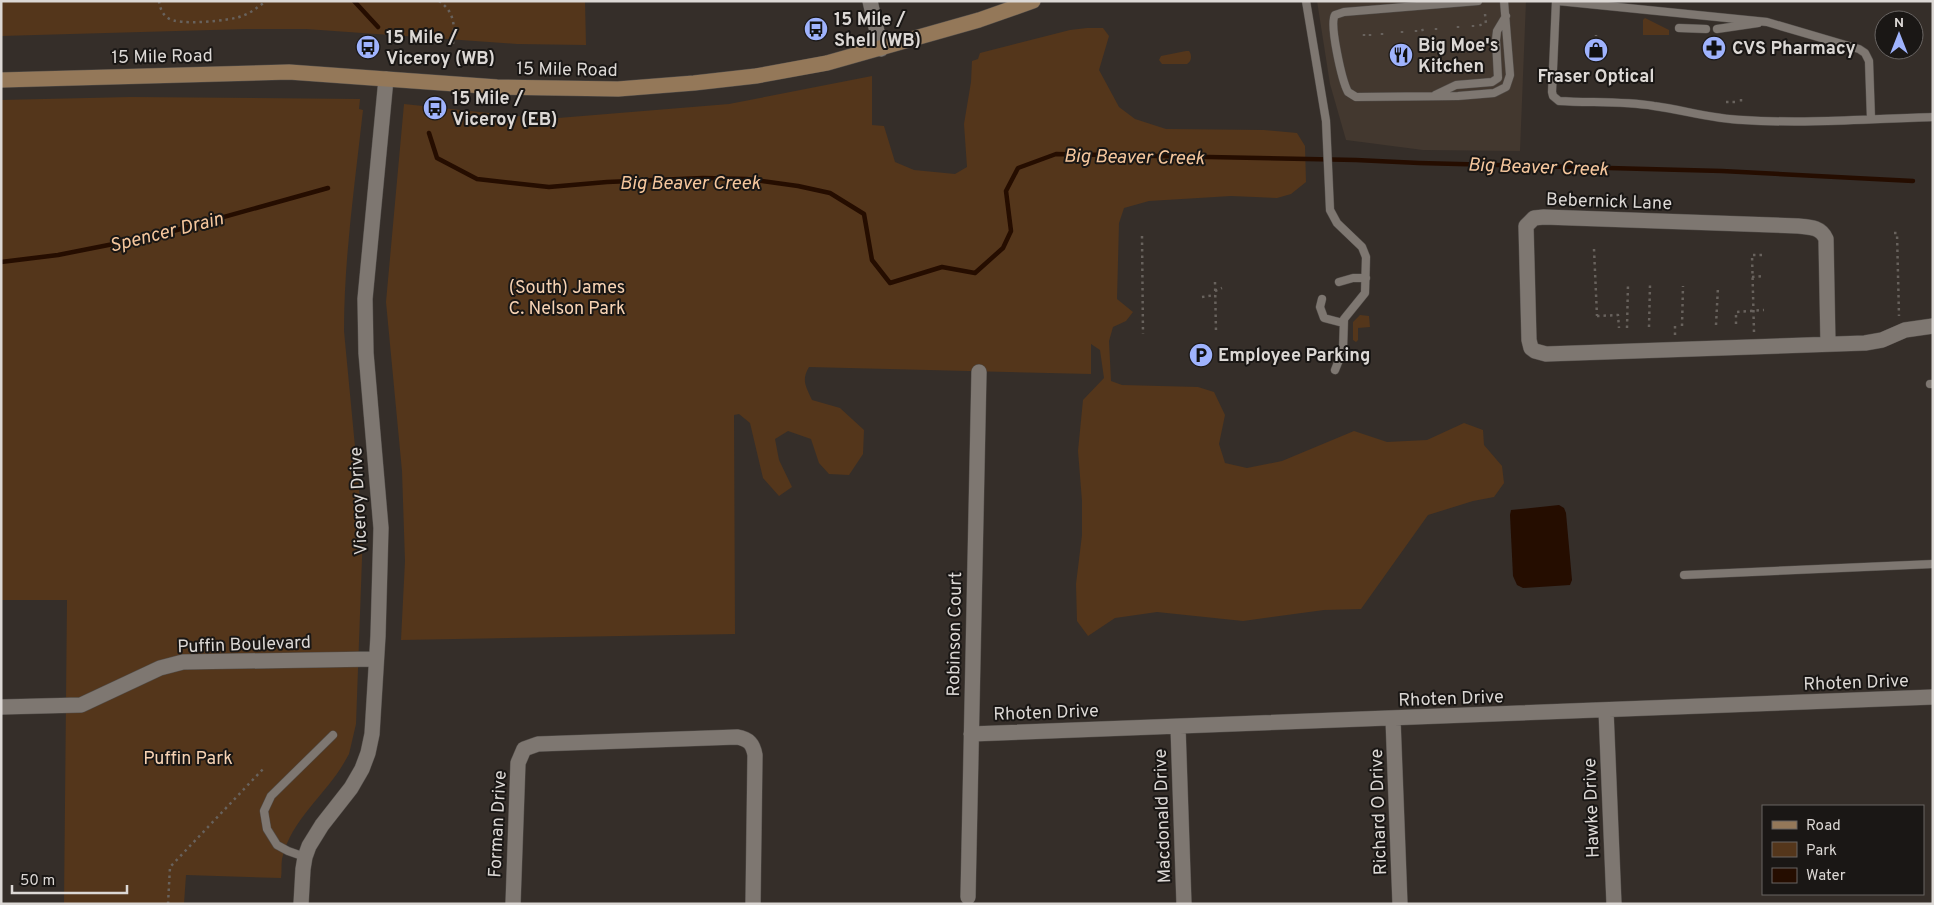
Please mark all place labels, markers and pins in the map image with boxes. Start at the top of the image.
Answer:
place label: 15 Mile / Shell (WB) [834,9,921,53]
bus stop icon: 15 Mile / Shell (WB) [803,16,829,42]
place label: 15 Mile / Viceroy (WB) [386,27,495,71]
bus stop icon: 15 Mile / Viceroy (WB) [355,34,381,60]
place label: Big Moe's Kitchen [1418,35,1499,79]
pharmacy icon: CVS Pharmacy [1701,35,1727,61]
shop icon: Fraser Optical [1583,37,1609,63]
place label: CVS Pharmacy [1732,38,1856,61]
restaurant icon: Big Moe's Kitchen [1388,42,1414,68]
place label: Fraser Optical [1537,66,1655,89]
place label: 15 Mile / Viceroy (EB) [452,88,558,132]
bus stop icon: 15 Mile / Viceroy (EB) [422,95,448,121]
parking icon: Employee Parking [1188,342,1214,368]
place label: Employee Parking [1218,345,1370,368]

